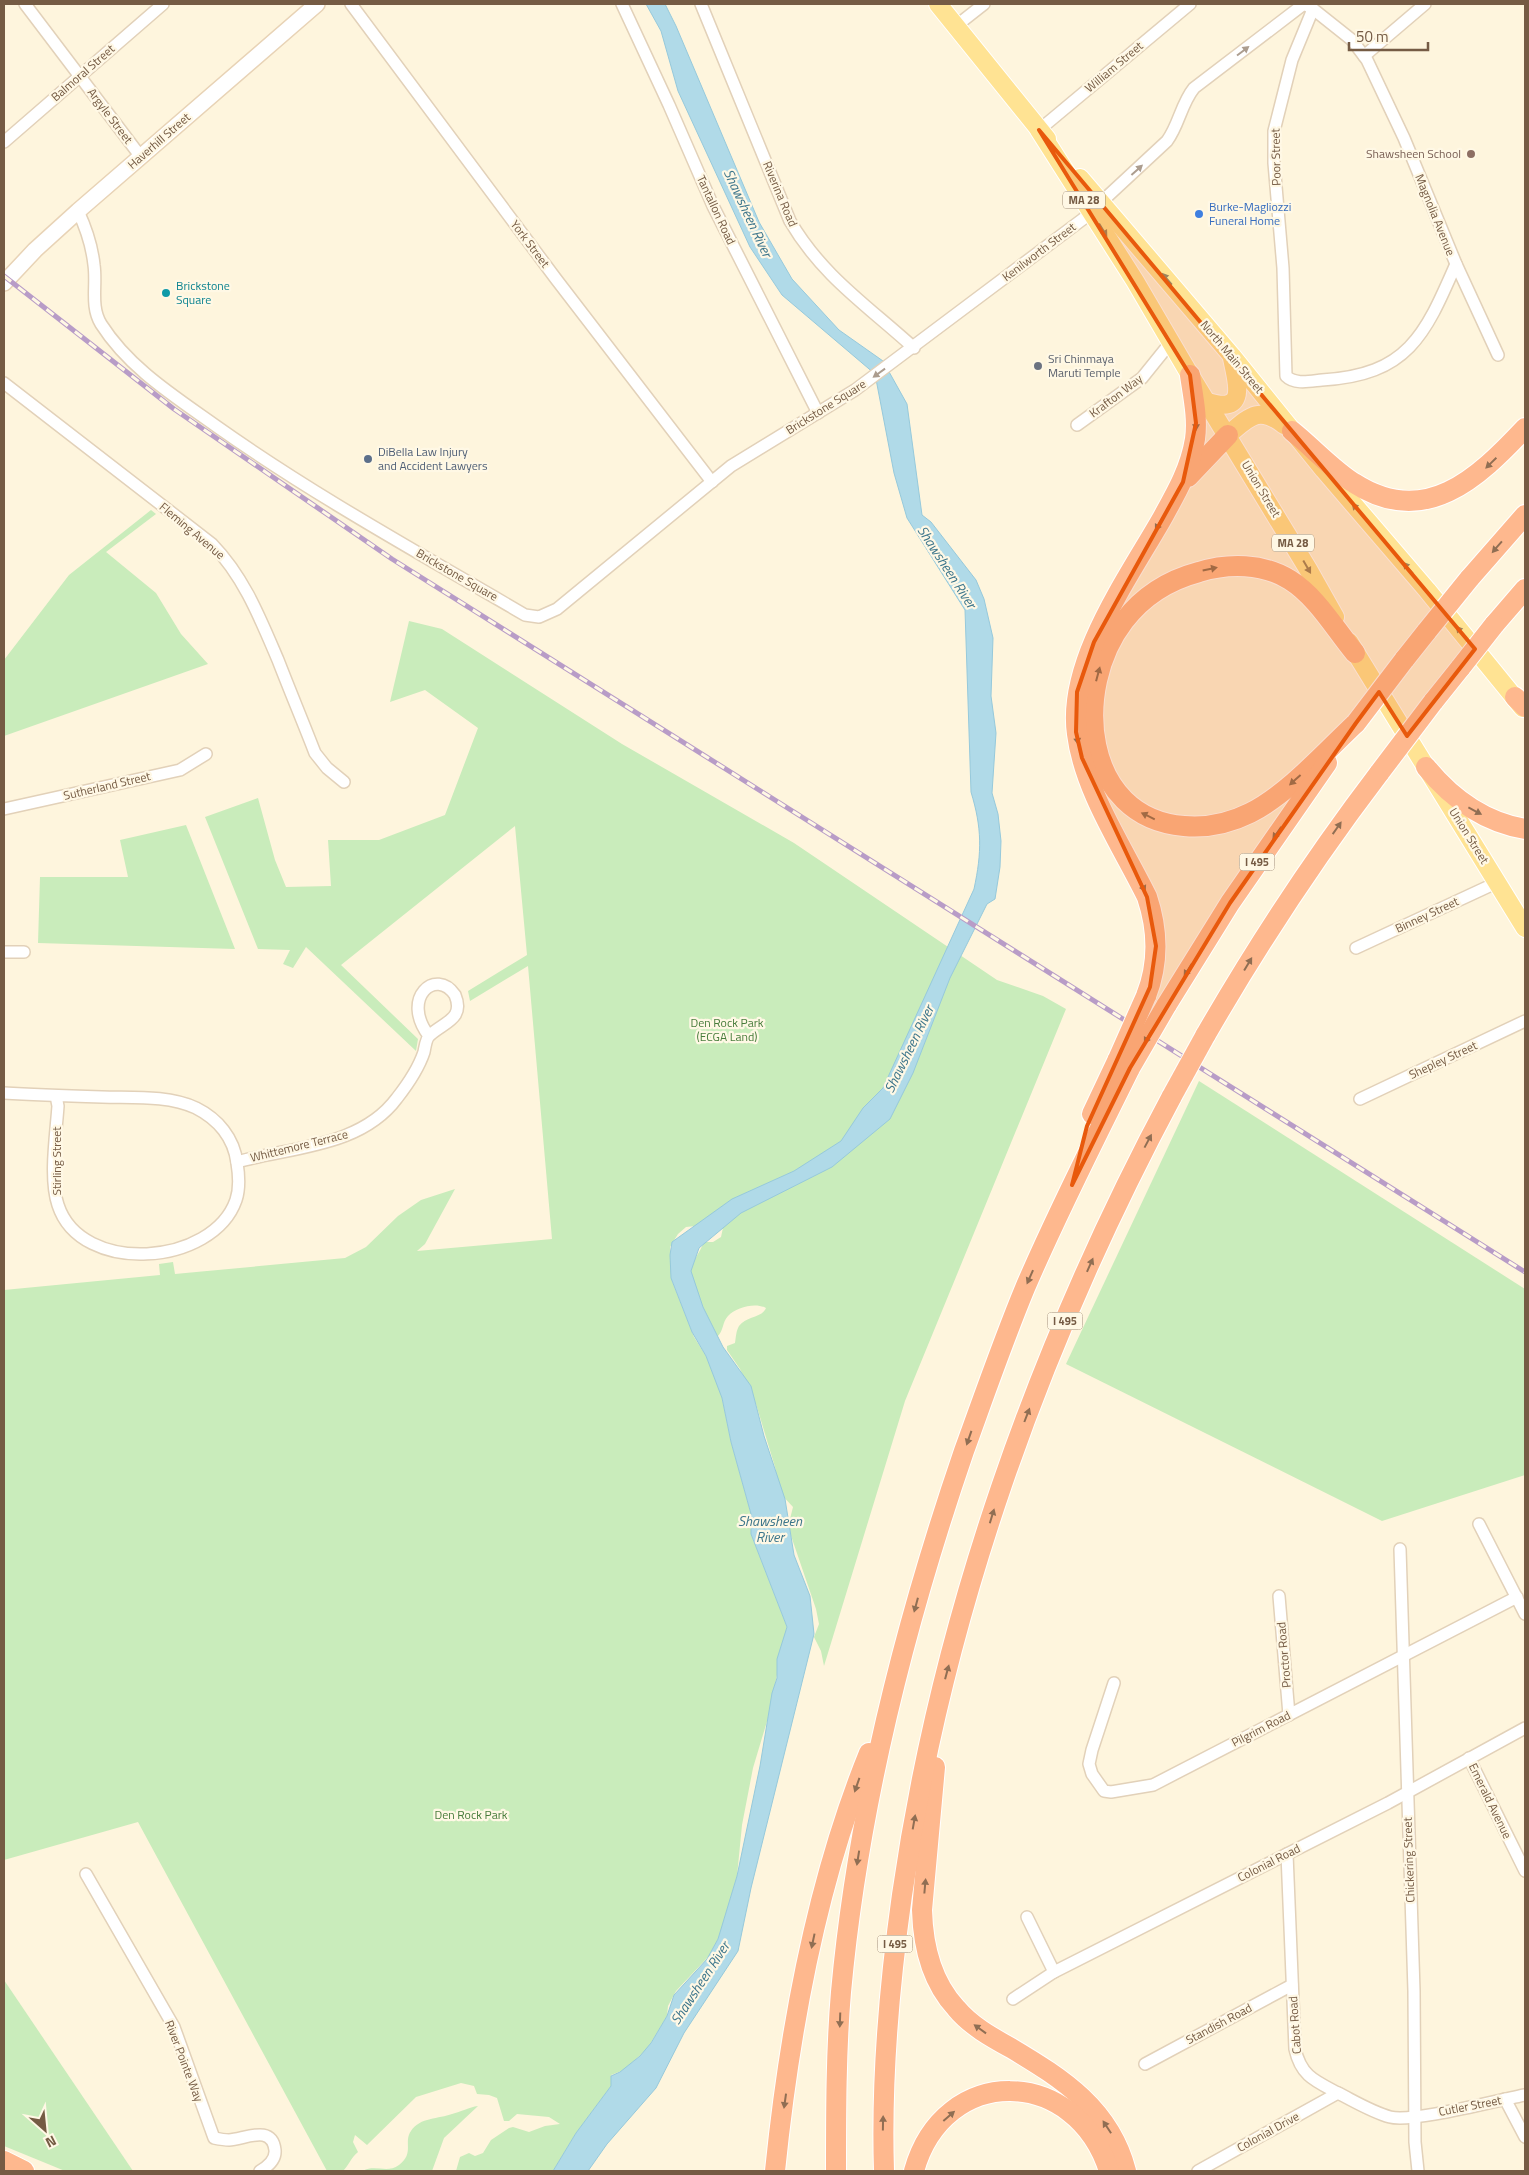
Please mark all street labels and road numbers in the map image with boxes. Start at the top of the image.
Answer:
street label: William Street [1080,36,1148,97]
street label: Balmoral Street [47,39,119,106]
street label: Argyle Street [83,84,138,148]
street label: Haverhill Street [123,107,195,173]
street label: Poor Street [1265,127,1286,186]
street label: Riverina Road [758,158,803,230]
street label: Magnolia Avenue [1410,171,1460,259]
street label: Tantallon Road [692,172,741,248]
road number: MA 28 [1063,192,1105,208]
street label: York Street [506,216,555,272]
street label: Kenilworth Street [998,217,1080,286]
street label: North Main Street [1196,316,1269,398]
street label: Krafton Way [1085,369,1147,422]
street label: Brickstone Square [782,374,870,439]
street label: Union Street [1237,457,1286,521]
street label: Fleming Avenue [155,497,229,564]
road number: MA 28 [1272,534,1314,552]
street label: Brickstone Square [413,543,502,606]
street label: Sutherland Street [61,766,153,805]
street label: Union Street [1445,804,1495,868]
road number: I 495 [1240,854,1274,870]
street label: Binney Street [1392,891,1462,938]
street label: Shepley Street [1405,1035,1481,1084]
street label: Whittemore Terrace [248,1124,350,1167]
street label: Stirling Street [47,1126,66,1195]
road number: I 495 [1048,1312,1082,1330]
street label: Proctor Road [1271,1621,1296,1689]
street label: Pilgrim Road [1228,1706,1294,1752]
street label: Emerald Avenue [1464,1760,1517,1842]
street label: Chickering Street [1397,1816,1419,1903]
street label: Colonial Road [1234,1839,1304,1887]
road number: I 495 [878,1936,912,1952]
street label: Cabot Road [1283,1995,1306,2055]
street label: Standish Road [1182,1998,1255,2049]
street label: River Pointe Way [160,2017,209,2105]
street label: Cutler Street [1437,2090,1504,2121]
street label: Colonial Drive [1233,2107,1302,2156]

